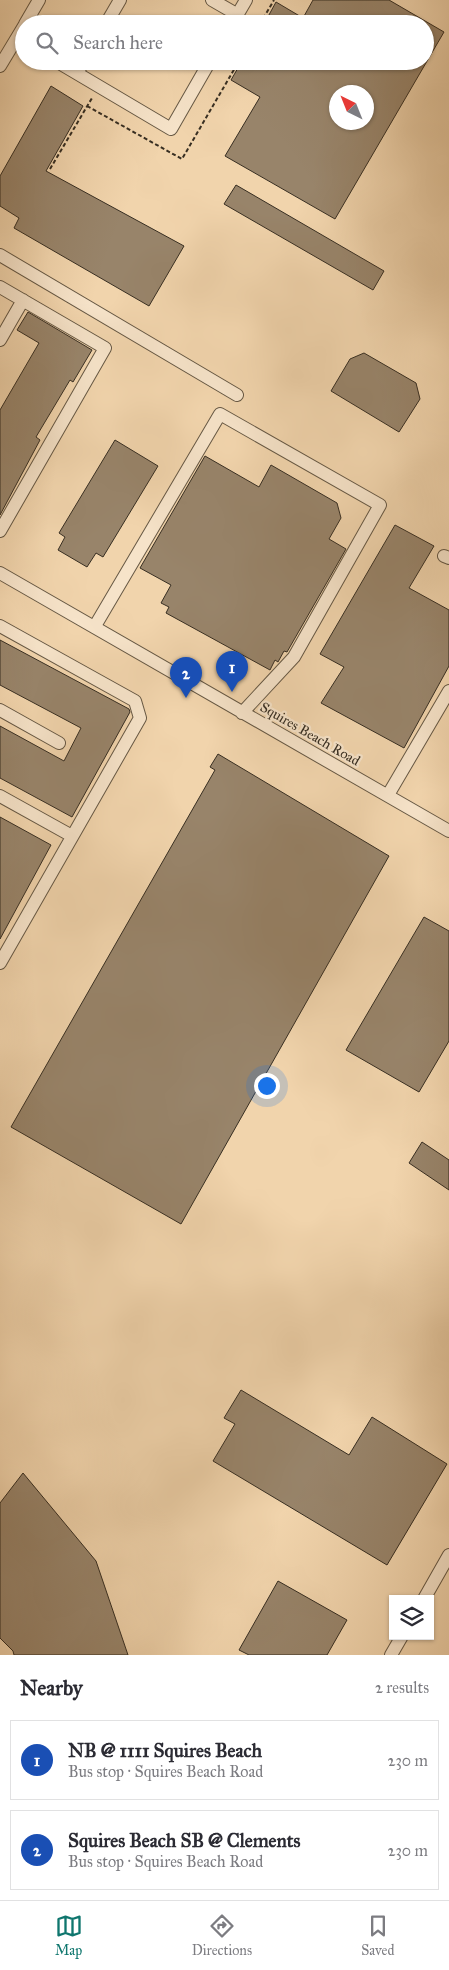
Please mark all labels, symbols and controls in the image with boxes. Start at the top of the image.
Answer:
search box [15,15,434,70]
icon: search [33,29,61,57]
text: Search here [73,31,163,54]
north arrow [329,85,374,130]
pin: 1 [216,651,248,692]
pin: 2 [170,657,202,698]
street label: Squires Beach Road [256,698,363,770]
your location [254,1073,280,1099]
map controls [389,1595,434,1640]
button: layers [389,1595,434,1640]
text: Nearby [20,1675,83,1701]
text: 2 results [375,1678,429,1697]
text: NB @ 1111 Squires Beach [68,1739,262,1762]
text: 1 [34,1751,40,1770]
text: 230 m [388,1751,428,1770]
text: Bus stop · Squires Beach Road [68,1762,263,1781]
text: Squires Beach SB @ Clements [68,1829,300,1852]
text: 2 [33,1841,41,1860]
text: 230 m [388,1841,428,1860]
text: Bus stop · Squires Beach Road [68,1852,263,1871]
tab: Map [55,1912,83,1959]
tab: Directions [192,1912,252,1959]
tab: Saved [361,1912,394,1959]

